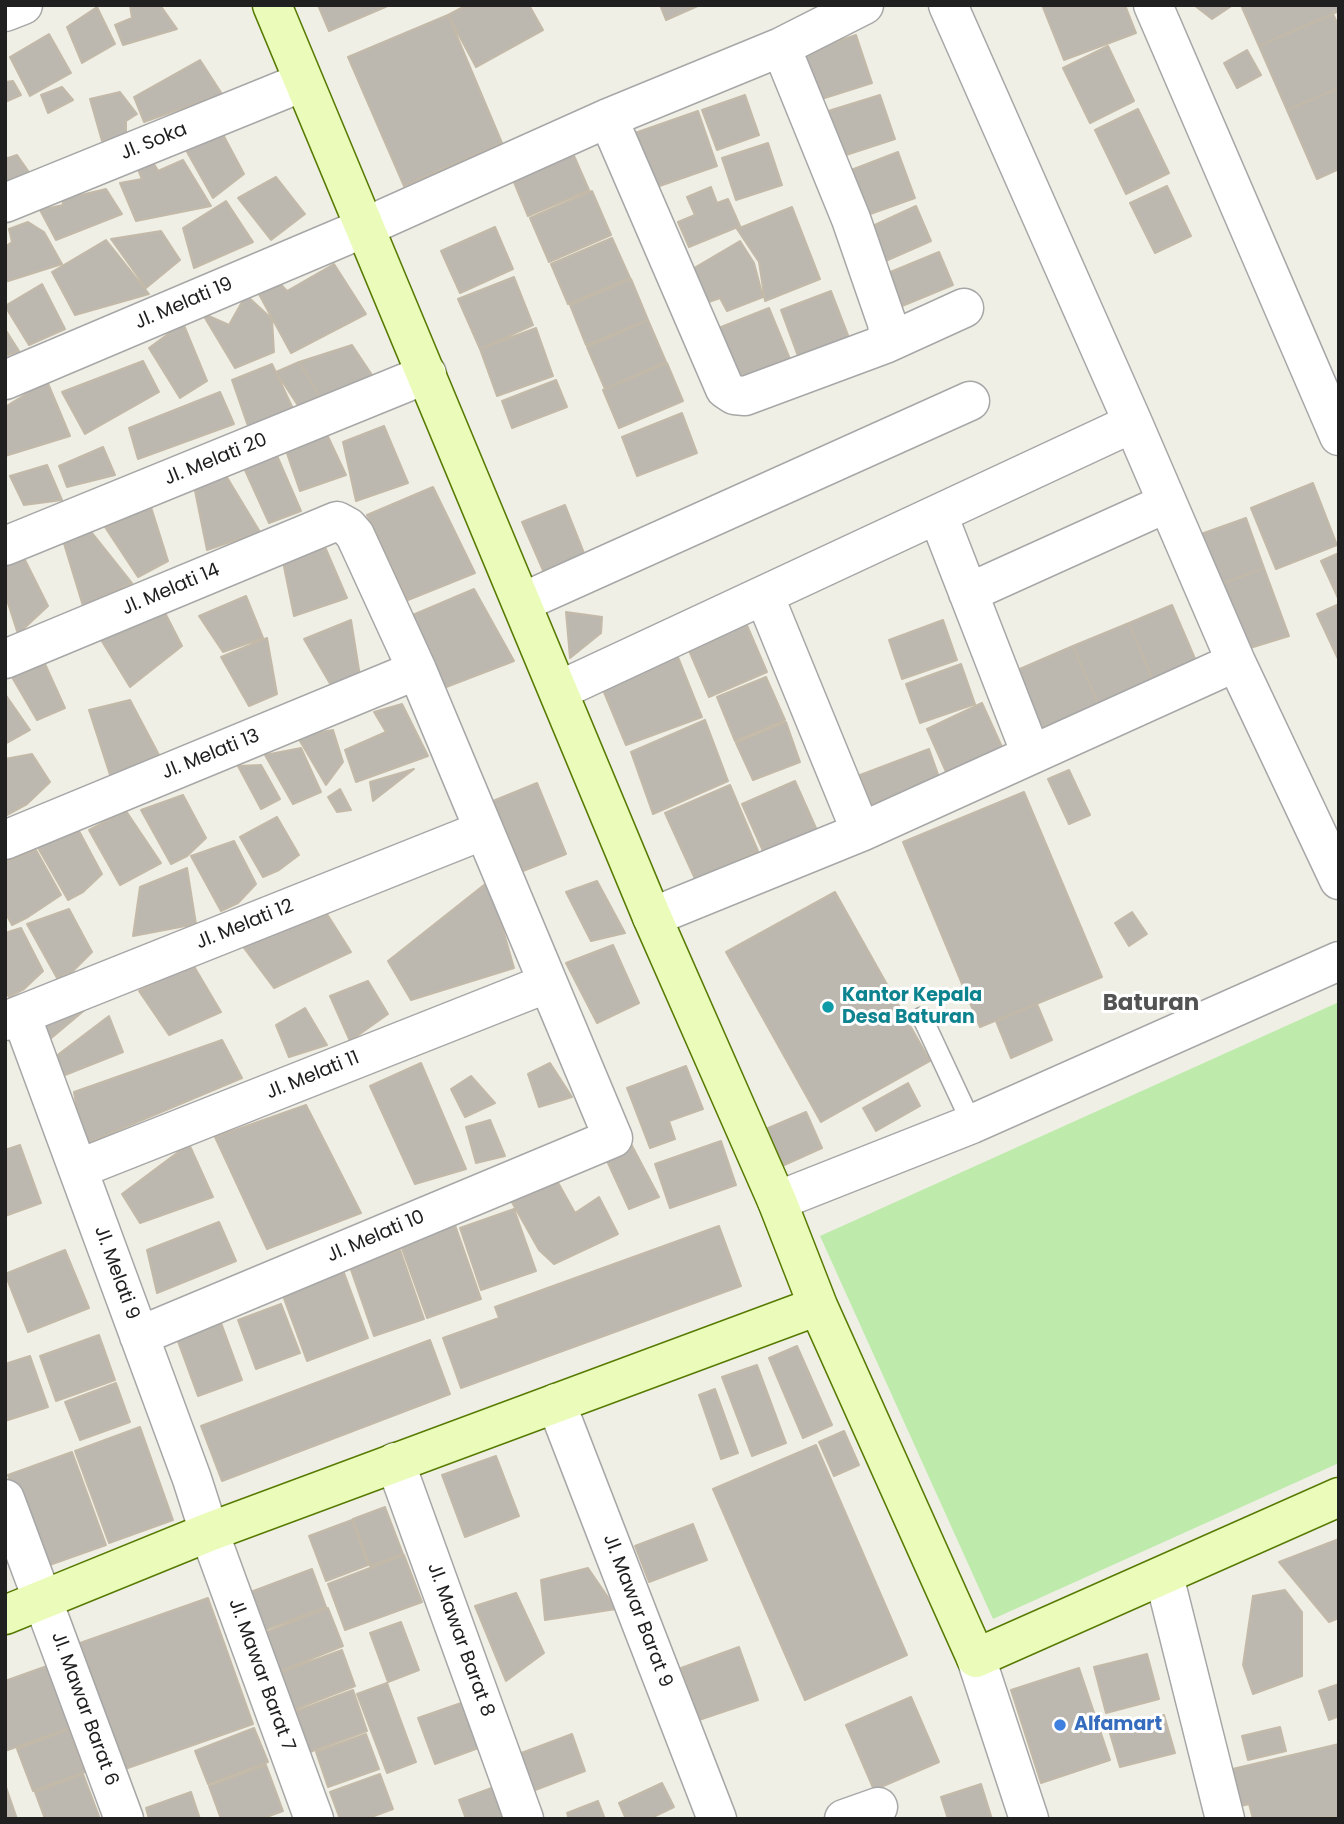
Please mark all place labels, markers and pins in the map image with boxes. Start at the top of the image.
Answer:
place label: Kantor Kepala Desa Baturan [842,985,982,1029]
marker: Kantor Kepala Desa Baturan [820,999,836,1015]
place label: Alfamart [1074,1714,1162,1736]
marker: Alfamart [1052,1717,1068,1733]

